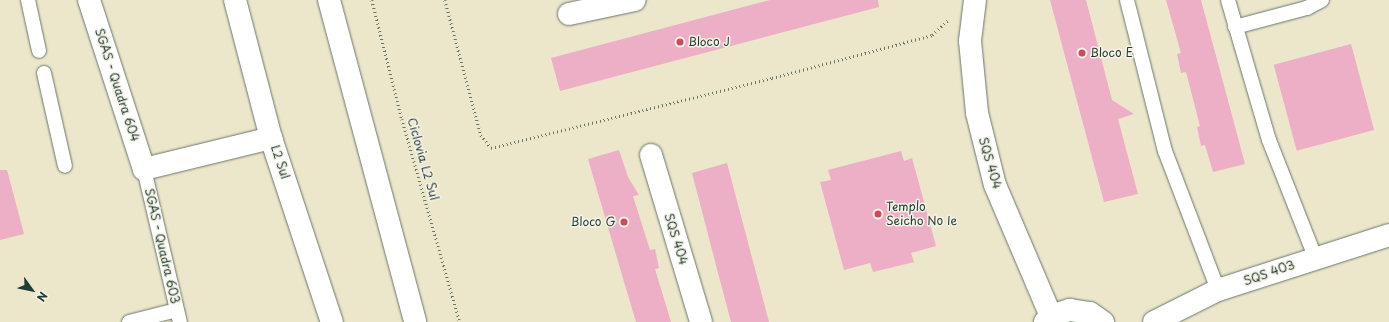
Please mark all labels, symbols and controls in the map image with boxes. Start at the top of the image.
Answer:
street label: SGAS - Quadra 604 [92,25,142,145]
place label: Bloco J [688,35,731,49]
marker: Bloco J [675,37,685,47]
place label: Bloco E [1090,46,1133,60]
marker: Bloco E [1077,48,1087,58]
street label: Ciclovia L2 Sul [404,115,442,203]
street label: SQS 404 [976,135,1004,191]
street label: L2 Sul [267,142,293,182]
street label: SGAS - Quadra 603 [141,186,183,306]
place label: Templo Seicho No Ie [886,200,957,228]
marker: Templo Seicho No Ie [873,209,883,219]
street label: SQS 404 [661,212,691,266]
place label: Bloco G [570,215,616,229]
marker: Bloco G [619,217,629,227]
street label: SQS 403 [1242,258,1296,288]
north arrow [12,270,52,310]
text: N [33,289,52,305]

